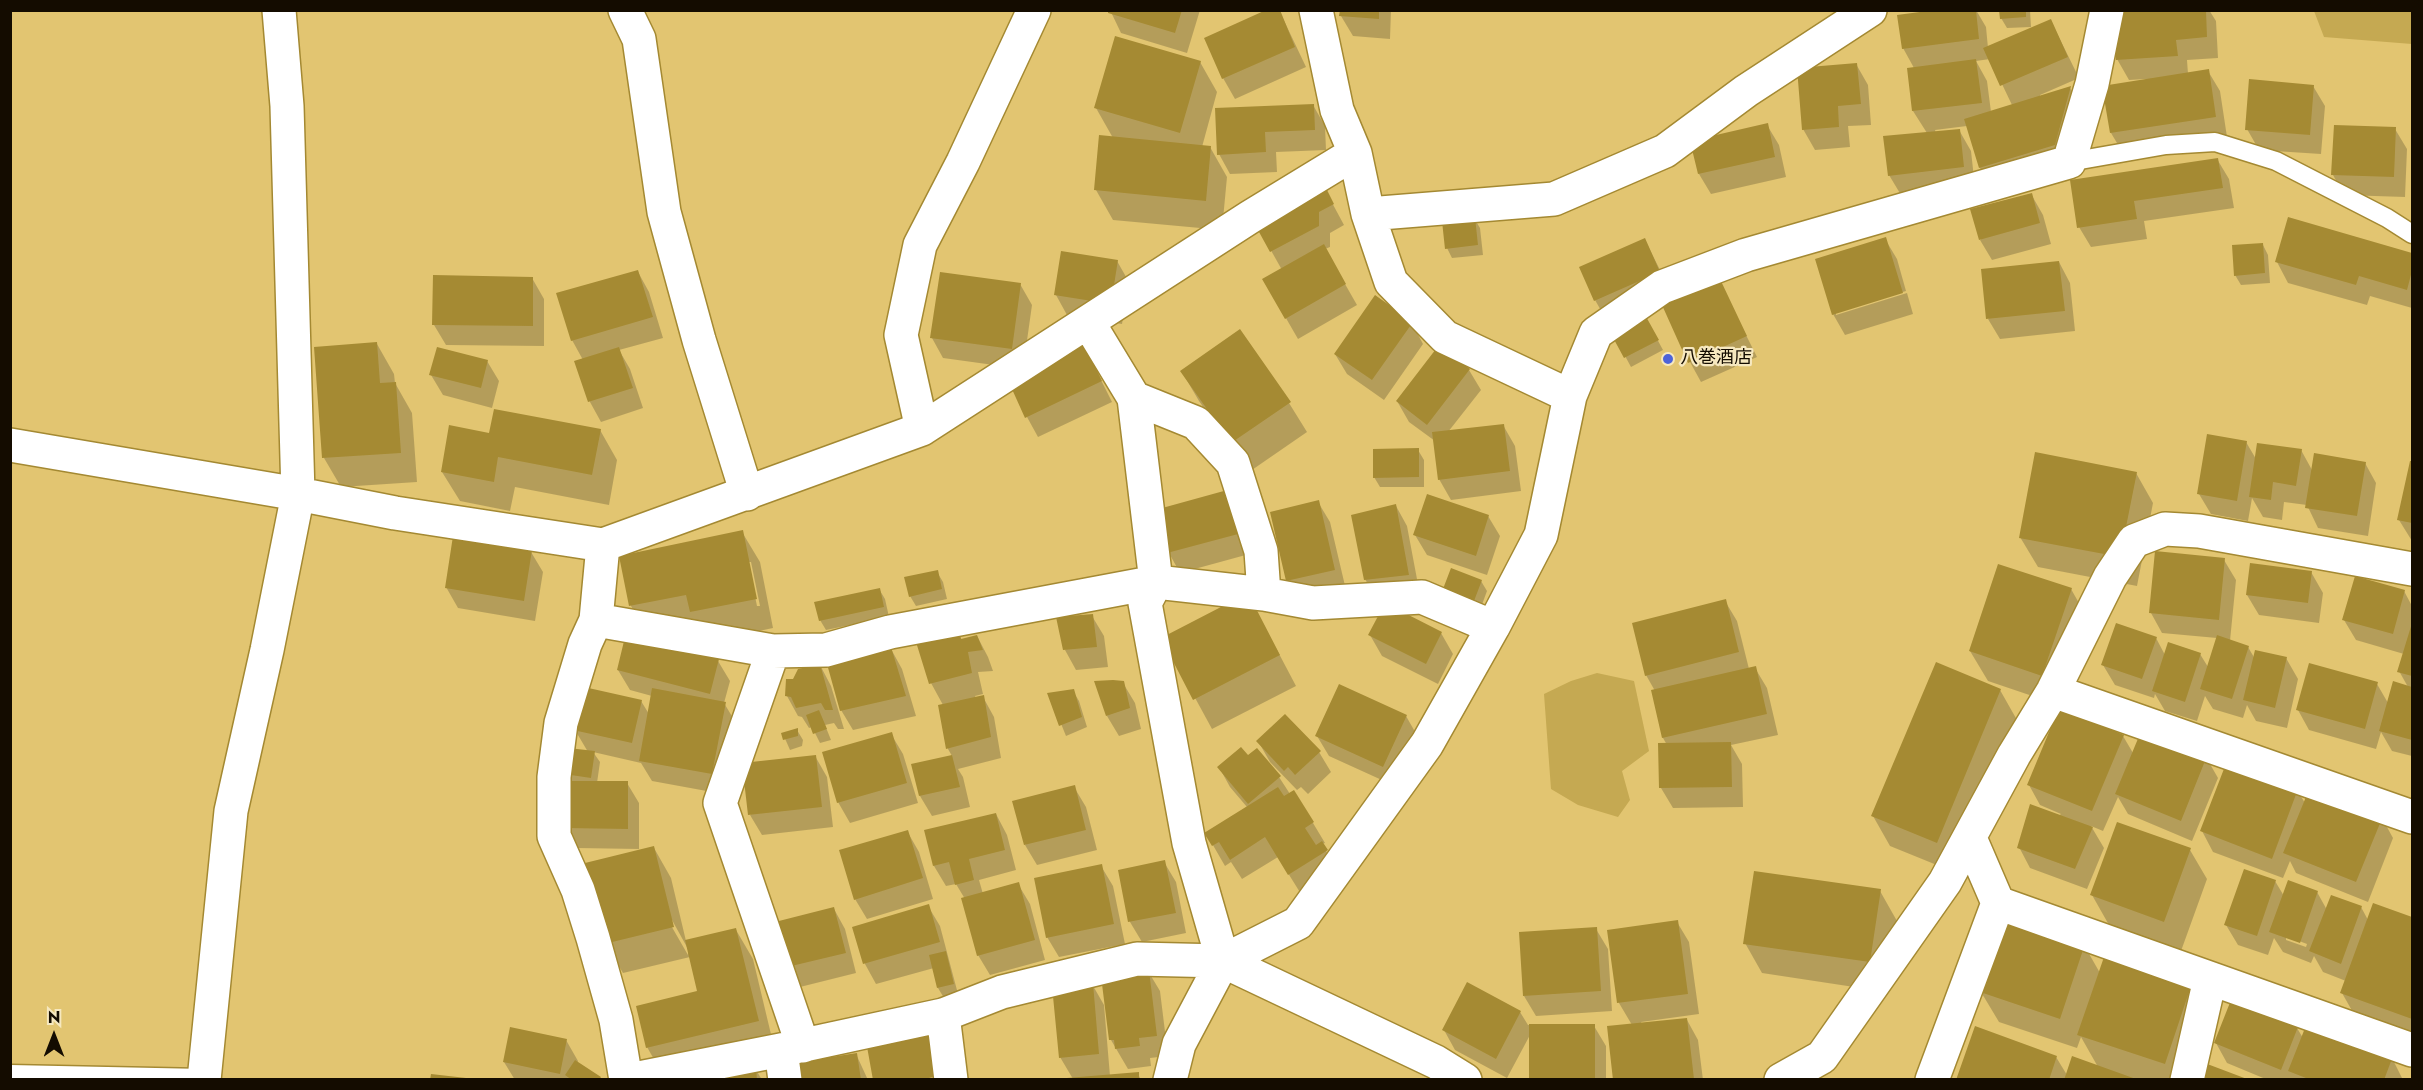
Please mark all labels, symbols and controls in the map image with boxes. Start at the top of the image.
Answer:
place label: 八巻酒店 [1680,348,1752,370]
marker: 八巻酒店 [1661,352,1675,366]
north arrow [24,1006,84,1066]
text: N [48,1006,60,1029]

